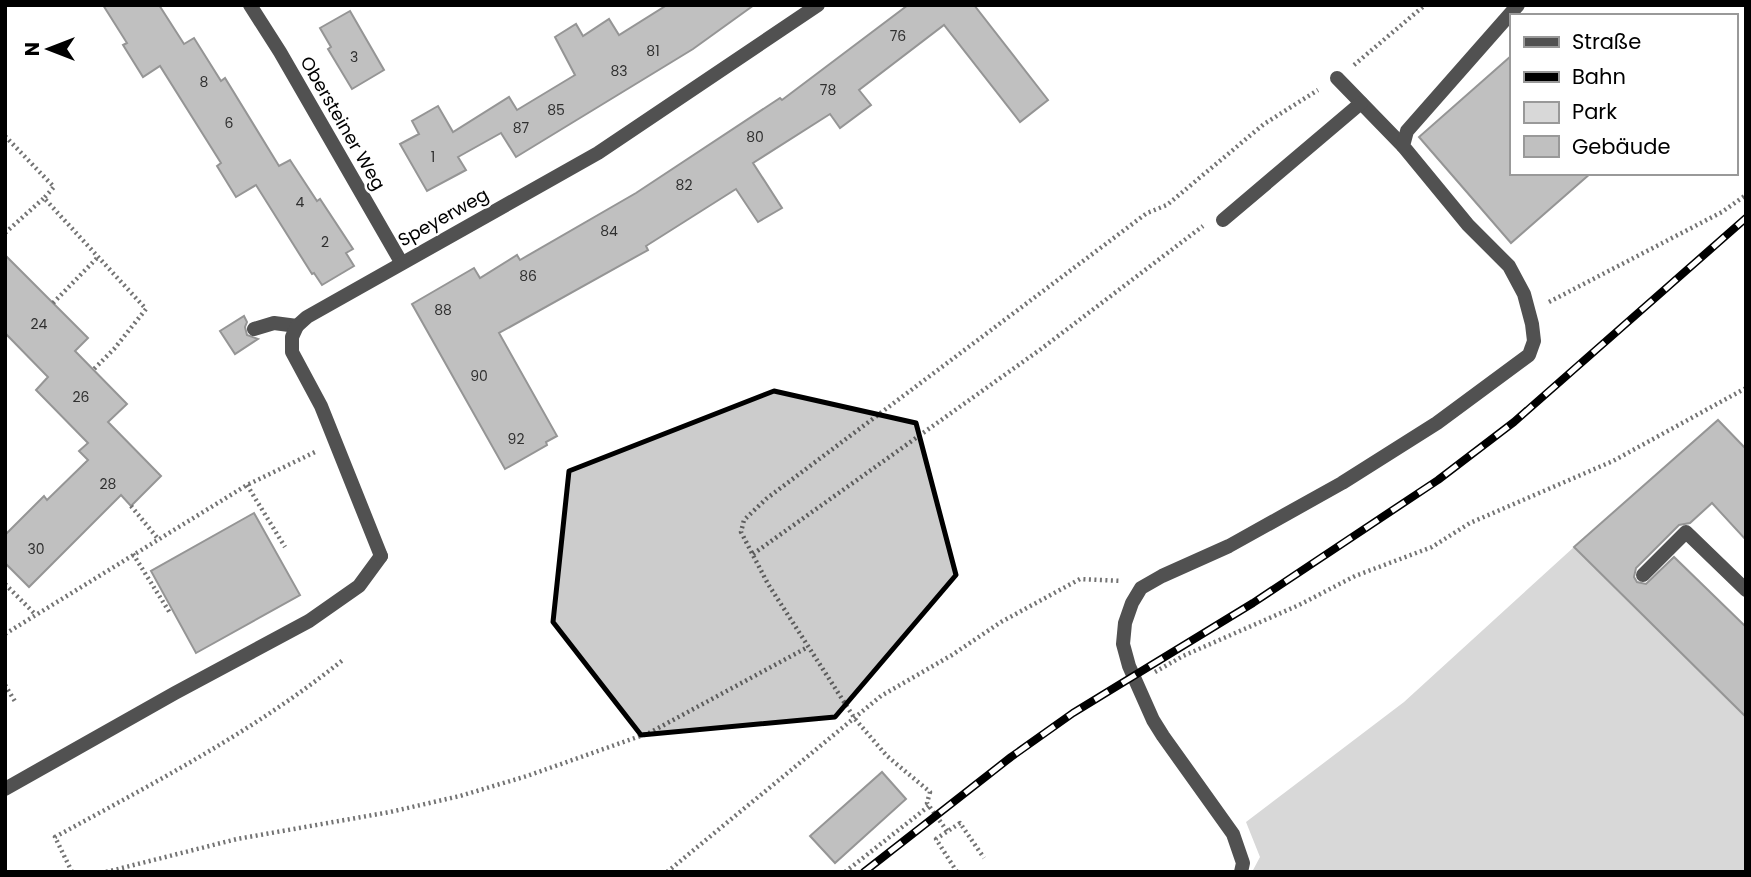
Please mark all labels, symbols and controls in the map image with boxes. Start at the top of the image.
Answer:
north arrow [14,14,84,84]
legend [1510,14,1737,175]
house number: 76 [890,26,906,46]
text: Straße [1572,27,1641,56]
house number: 81 [646,41,660,61]
text: N [19,42,46,56]
house number: 3 [350,47,358,67]
street label: Obersteiner Weg [294,51,392,195]
house number: 83 [610,61,628,81]
text: Bahn [1572,62,1626,91]
house number: 8 [200,72,209,92]
house number: 78 [820,80,836,100]
text: Park [1572,97,1617,126]
house number: 85 [547,100,565,120]
house number: 6 [225,113,234,133]
house number: 87 [513,118,530,138]
house number: 80 [746,127,764,147]
text: Gebäude [1572,132,1670,161]
house number: 1 [431,147,435,167]
house number: 82 [676,175,692,195]
street label: Speyerweg [393,182,493,252]
house number: 4 [296,192,305,212]
house number: 84 [600,221,618,241]
house number: 2 [321,232,329,252]
house number: 86 [519,266,537,286]
house number: 88 [434,300,452,320]
house number: 24 [31,314,48,334]
house number: 90 [470,366,488,386]
house number: 26 [73,387,90,407]
house number: 92 [508,429,524,449]
house number: 28 [100,474,117,494]
house number: 30 [27,539,45,559]

